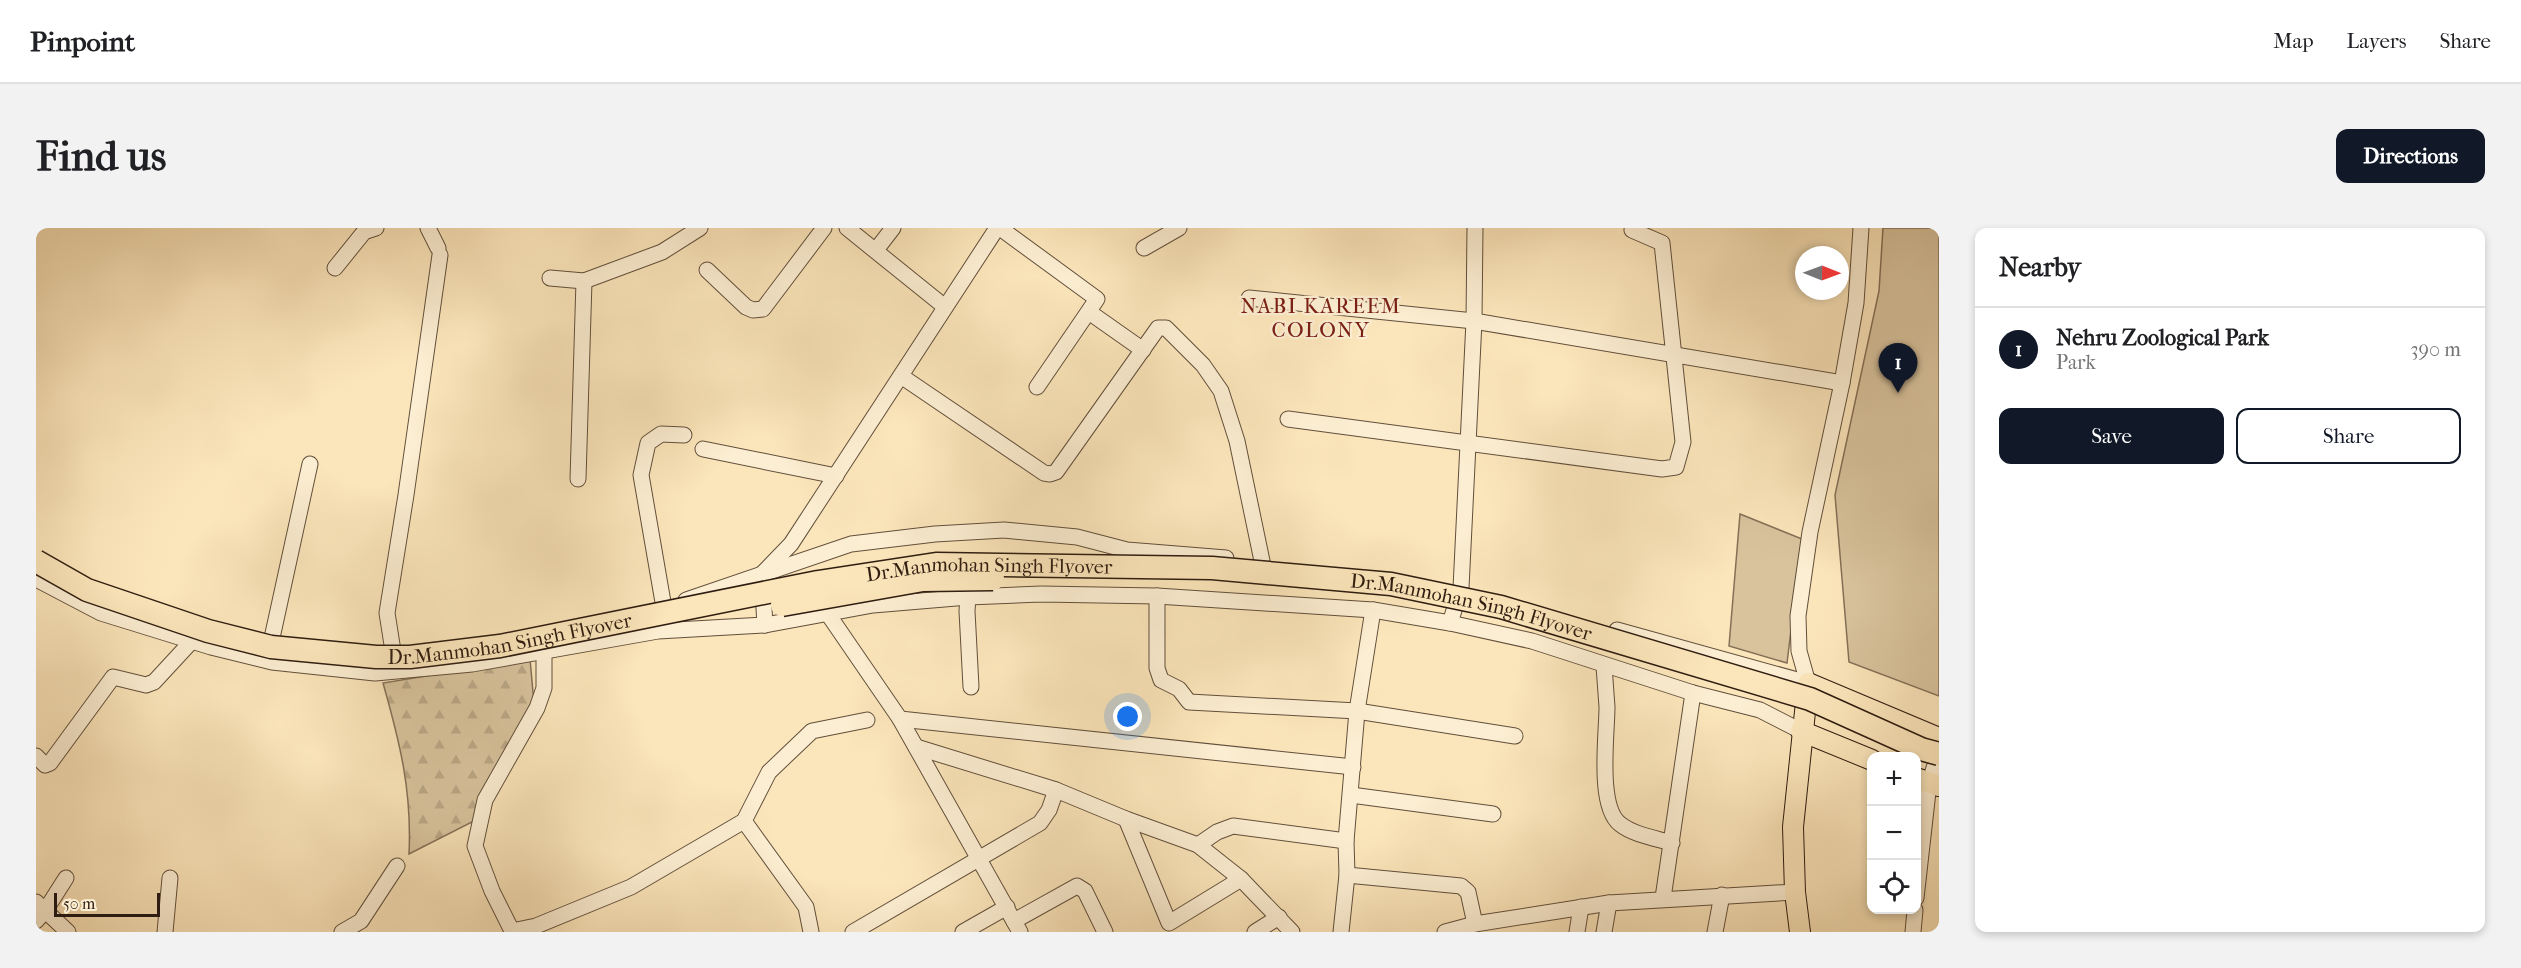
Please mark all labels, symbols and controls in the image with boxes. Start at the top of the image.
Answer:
text: Pinpoint [30,25,135,58]
text: Map [2273,29,2314,53]
text: Layers [2347,29,2406,53]
text: Share [2439,29,2491,53]
button: Directions [2336,129,2485,183]
text: Find us [36,132,166,181]
north arrow [1795,246,1849,300]
text: Nearby [1999,252,2081,283]
district label: NABI KAREEM COLONY [1241,294,1401,342]
text: Nehru Zoological Park [2056,325,2269,351]
text: 1 [2015,338,2022,361]
text: 390 m [2410,338,2461,361]
pin: 1 [1878,344,1918,393]
text: Park [2056,351,2096,374]
button: Save [1999,408,2224,464]
button: Share [2236,408,2461,464]
street label: Dr.Manmohan Singh Flyover [864,552,1113,586]
street label: Dr.Manmohan Singh Flyover [1349,569,1595,645]
street label: Dr.Manmohan Singh Flyover [387,608,634,669]
your location [1113,702,1142,731]
map controls [1867,752,1921,914]
button: + [1867,752,1921,806]
button: − [1867,806,1921,860]
button: locate [1867,860,1921,914]
scale bar [54,890,160,918]
text: 50 m [63,894,95,913]

